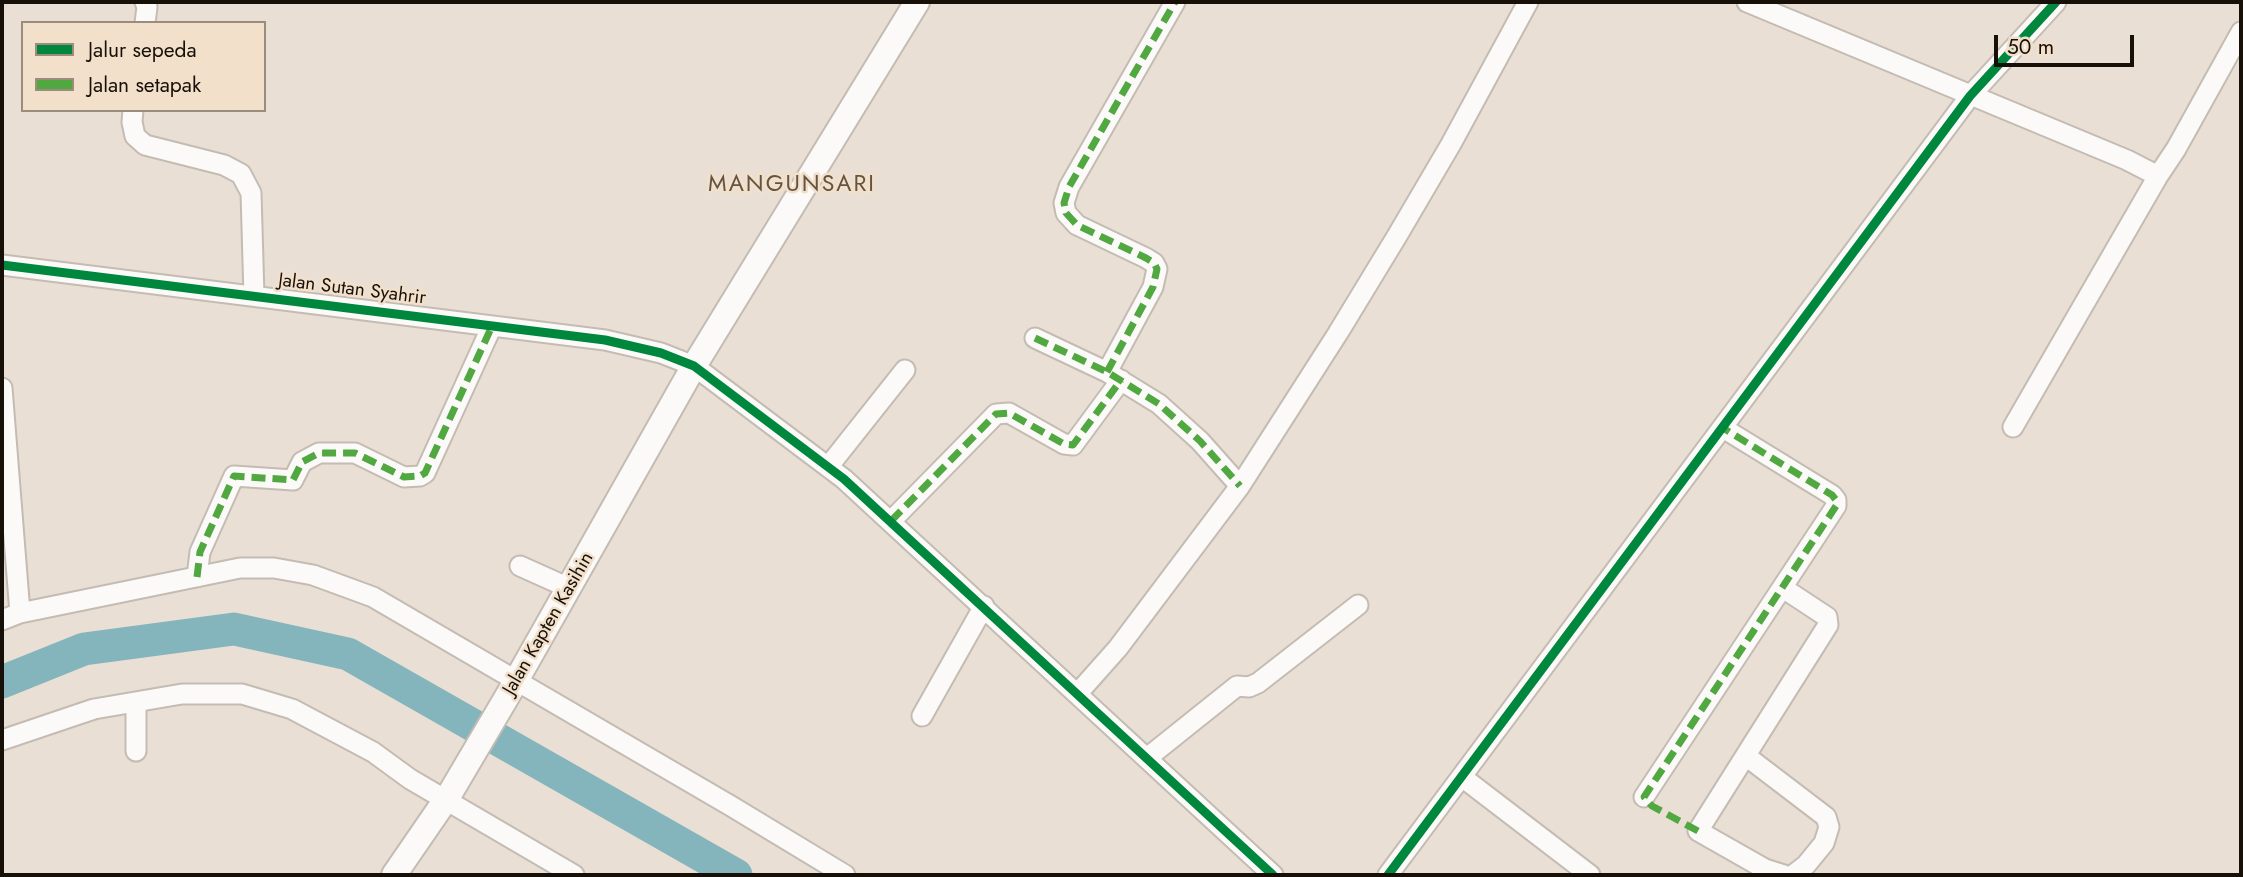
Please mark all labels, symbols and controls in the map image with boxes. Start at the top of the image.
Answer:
legend [21,21,266,112]
scale bar [1998,21,2138,65]
text: 50 m [2007,32,2054,62]
text: Jalur sepeda [88,35,197,65]
text: Jalan setapak [88,70,201,100]
district label: MANGUNSARI [709,171,875,199]
street label: Jalan Sutan Syahrir [277,270,427,310]
street label: Jalan Kapten Kasihin [499,549,599,699]

